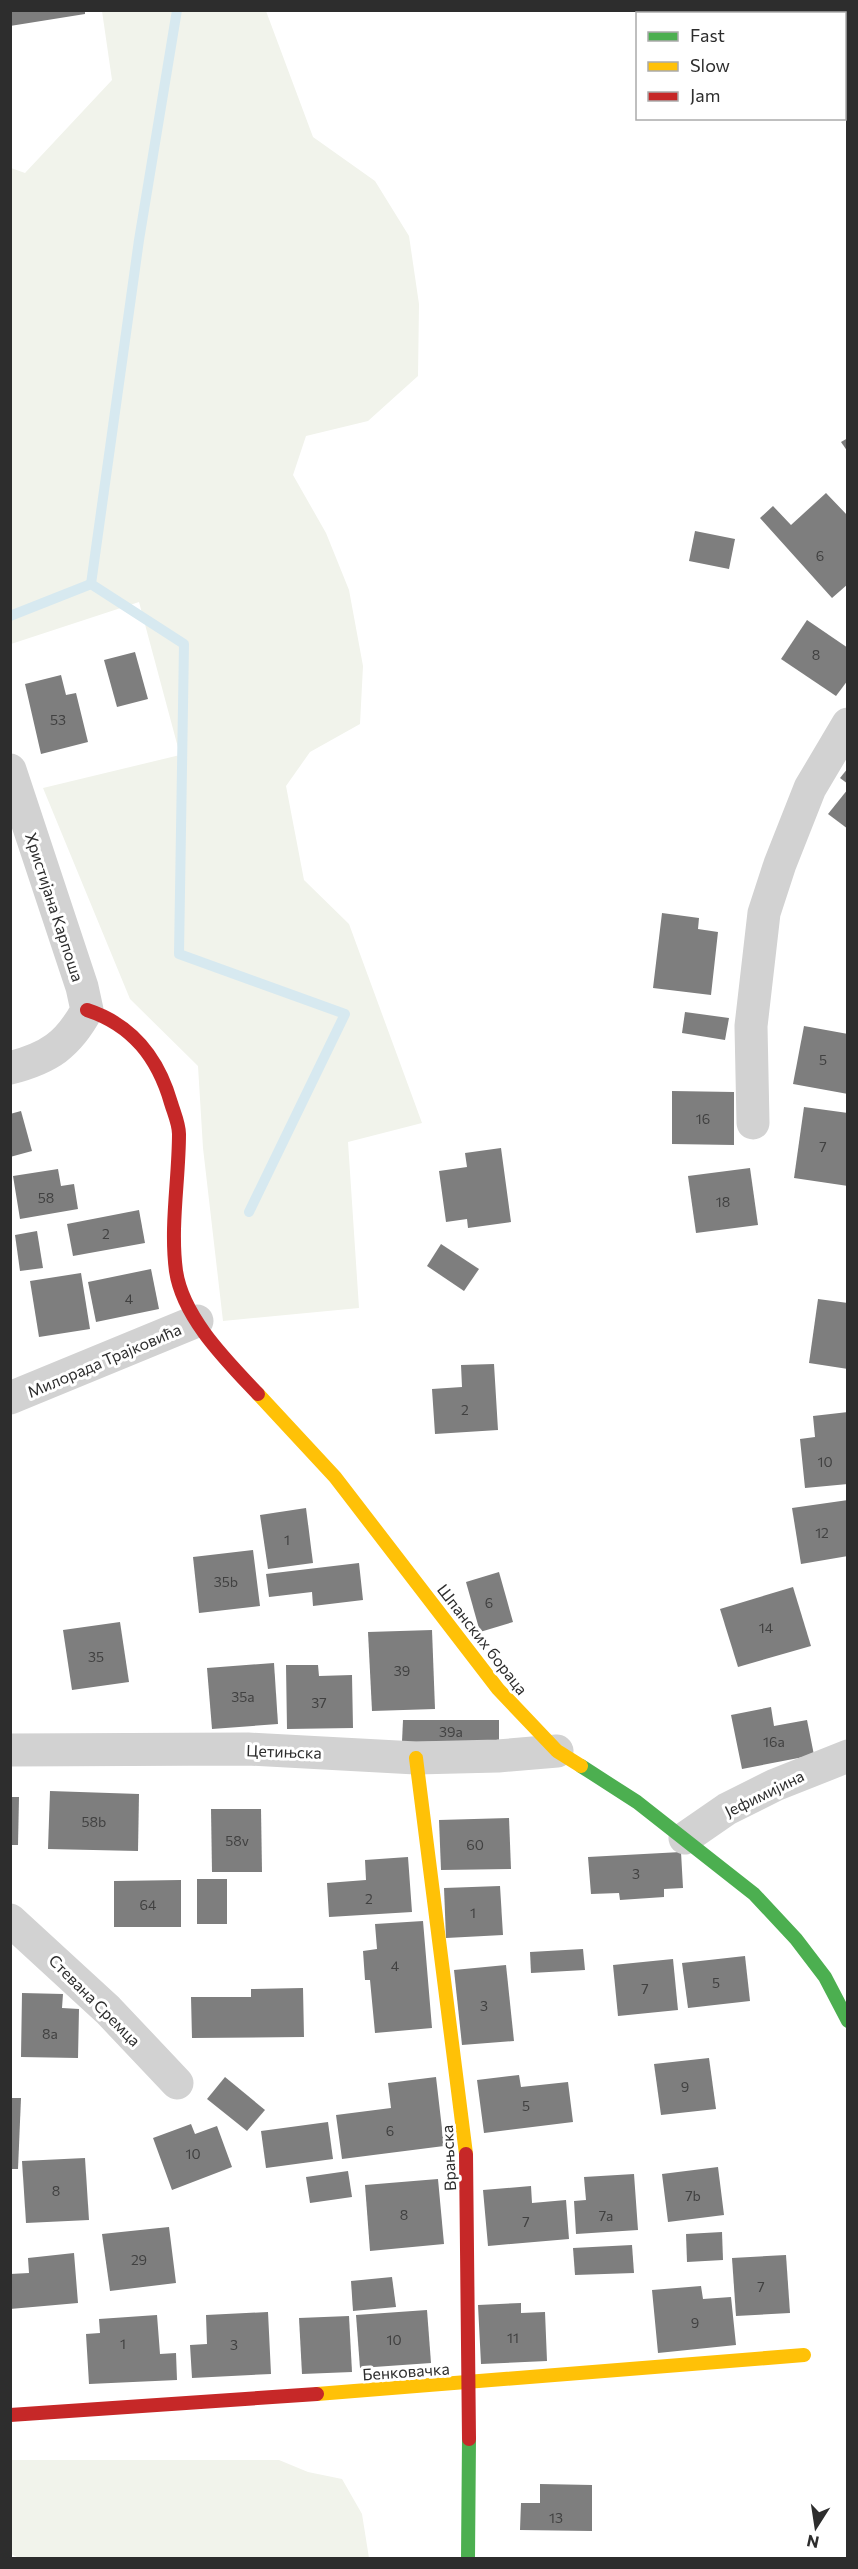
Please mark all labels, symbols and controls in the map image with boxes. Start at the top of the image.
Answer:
legend [636,12,846,120]
text: Fast [690,24,725,46]
text: Slow [690,54,730,76]
text: Jam [690,84,720,106]
house number: 6 [816,547,824,564]
house number: 8 [812,646,820,663]
house number: 53 [50,711,66,728]
street label: Христијана Карпоша [22,830,88,984]
house number: 5 [819,1051,827,1068]
house number: 16 [696,1110,710,1127]
house number: 7 [819,1138,827,1155]
house number: 58 [38,1189,54,1206]
house number: 18 [716,1193,730,1210]
house number: 2 [102,1225,110,1242]
house number: 4 [125,1290,134,1307]
street label: Милорада Трајковића [24,1319,184,1401]
house number: 2 [461,1401,469,1418]
house number: 10 [817,1453,833,1470]
house number: 12 [815,1524,829,1541]
house number: 1 [284,1531,290,1548]
house number: 35b [214,1573,238,1590]
street label: Шпанских бораца [434,1580,532,1698]
house number: 6 [485,1594,493,1611]
house number: 14 [759,1619,774,1636]
house number: 35 [88,1648,104,1665]
house number: 39 [394,1662,410,1679]
house number: 35a [231,1688,255,1705]
house number: 37 [311,1694,327,1711]
house number: 39a [439,1723,463,1740]
house number: 16a [763,1733,785,1750]
street label: Цетињска [246,1740,322,1762]
street label: Јефимијина [721,1766,807,1820]
house number: 58b [82,1813,106,1830]
house number: 58v [225,1832,249,1849]
house number: 60 [466,1836,484,1853]
house number: 3 [632,1865,640,1882]
house number: 2 [365,1890,373,1907]
house number: 64 [140,1896,157,1913]
house number: 1 [470,1904,476,1921]
street label: Стевана Сремца [45,1950,145,2050]
house number: 4 [391,1957,400,1974]
house number: 5 [712,1974,720,1991]
house number: 7 [641,1980,649,1997]
house number: 3 [480,1997,488,2014]
house number: 8a [42,2025,58,2042]
house number: 9 [681,2078,689,2095]
house number: 5 [522,2097,530,2114]
house number: 6 [386,2122,394,2139]
street label: Врањска [437,2124,459,2192]
house number: 10 [185,2145,201,2162]
house number: 8 [52,2182,60,2199]
house number: 7b [685,2187,701,2204]
house number: 8 [400,2206,408,2223]
house number: 7a [599,2207,613,2224]
house number: 7 [522,2213,530,2230]
house number: 29 [131,2251,147,2268]
house number: 7 [757,2278,765,2295]
house number: 9 [691,2314,699,2331]
house number: 11 [507,2329,519,2346]
house number: 10 [386,2331,402,2348]
house number: 1 [120,2335,126,2352]
house number: 3 [230,2336,238,2353]
street label: Бенковачка [362,2358,450,2384]
north arrow [786,2497,846,2557]
house number: 13 [549,2509,563,2526]
text: N [805,2532,821,2553]

